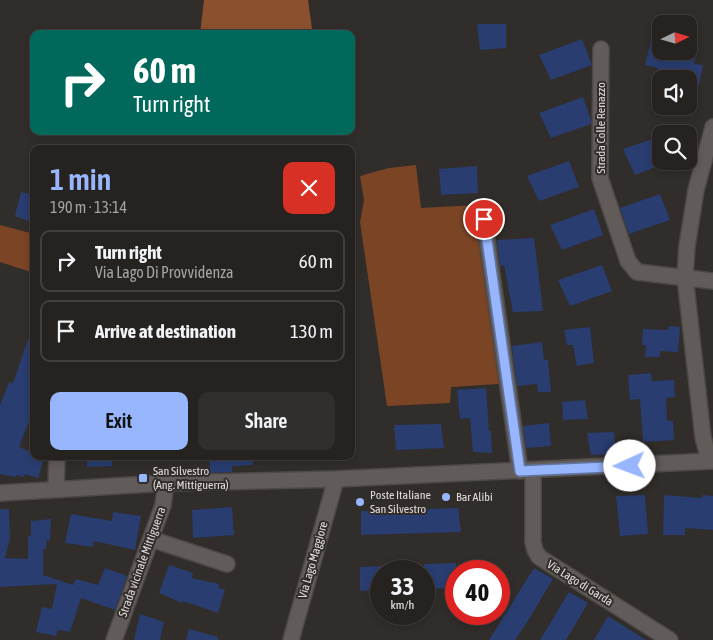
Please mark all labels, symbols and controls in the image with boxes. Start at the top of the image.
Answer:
north arrow [652,15,698,60]
map controls [652,15,697,170]
icon: right [50,50,115,115]
text: 60 m [133,50,196,90]
button: sound [652,70,697,115]
street label: Strada Colle Renazzo [594,82,608,174]
text: Turn right [133,91,210,117]
button: search [652,125,697,170]
text: 1 min [50,162,111,196]
button: close [283,162,335,214]
text: 190 m · 13:14 [50,198,127,216]
pin [463,198,505,240]
icon: arrive [470,205,498,233]
text: Turn right [95,241,162,263]
icon: right [52,247,80,275]
text: 60 m [299,250,333,272]
text: Via Lago Di Provvidenza [95,263,233,281]
icon: arrive [52,317,80,345]
text: Arrive at destination [95,320,236,342]
text: 130 m [290,320,333,342]
button: Exit [50,392,188,450]
button: Share [198,392,335,450]
position arrow [603,439,655,491]
place label: San Silvestro (Ang. Mittiguerra) [153,464,229,492]
marker: San Silvestro (Ang. Mittiguerra) [137,472,149,484]
place label: Poste Italiane San Silvestro [370,488,431,516]
place label: Bar Alibi [456,490,493,504]
marker: Bar Alibi [440,491,452,503]
marker: Poste Italiane San Silvestro [354,496,366,508]
street label: Strada vicinale Mittiguerra [116,505,168,619]
street label: Via Lago Maggiore [295,520,331,600]
street label: Via Lago di Garda [544,557,616,609]
speed limit sign: 40 [445,560,510,625]
text: 33 [391,572,414,600]
text: km/h [391,598,414,612]

